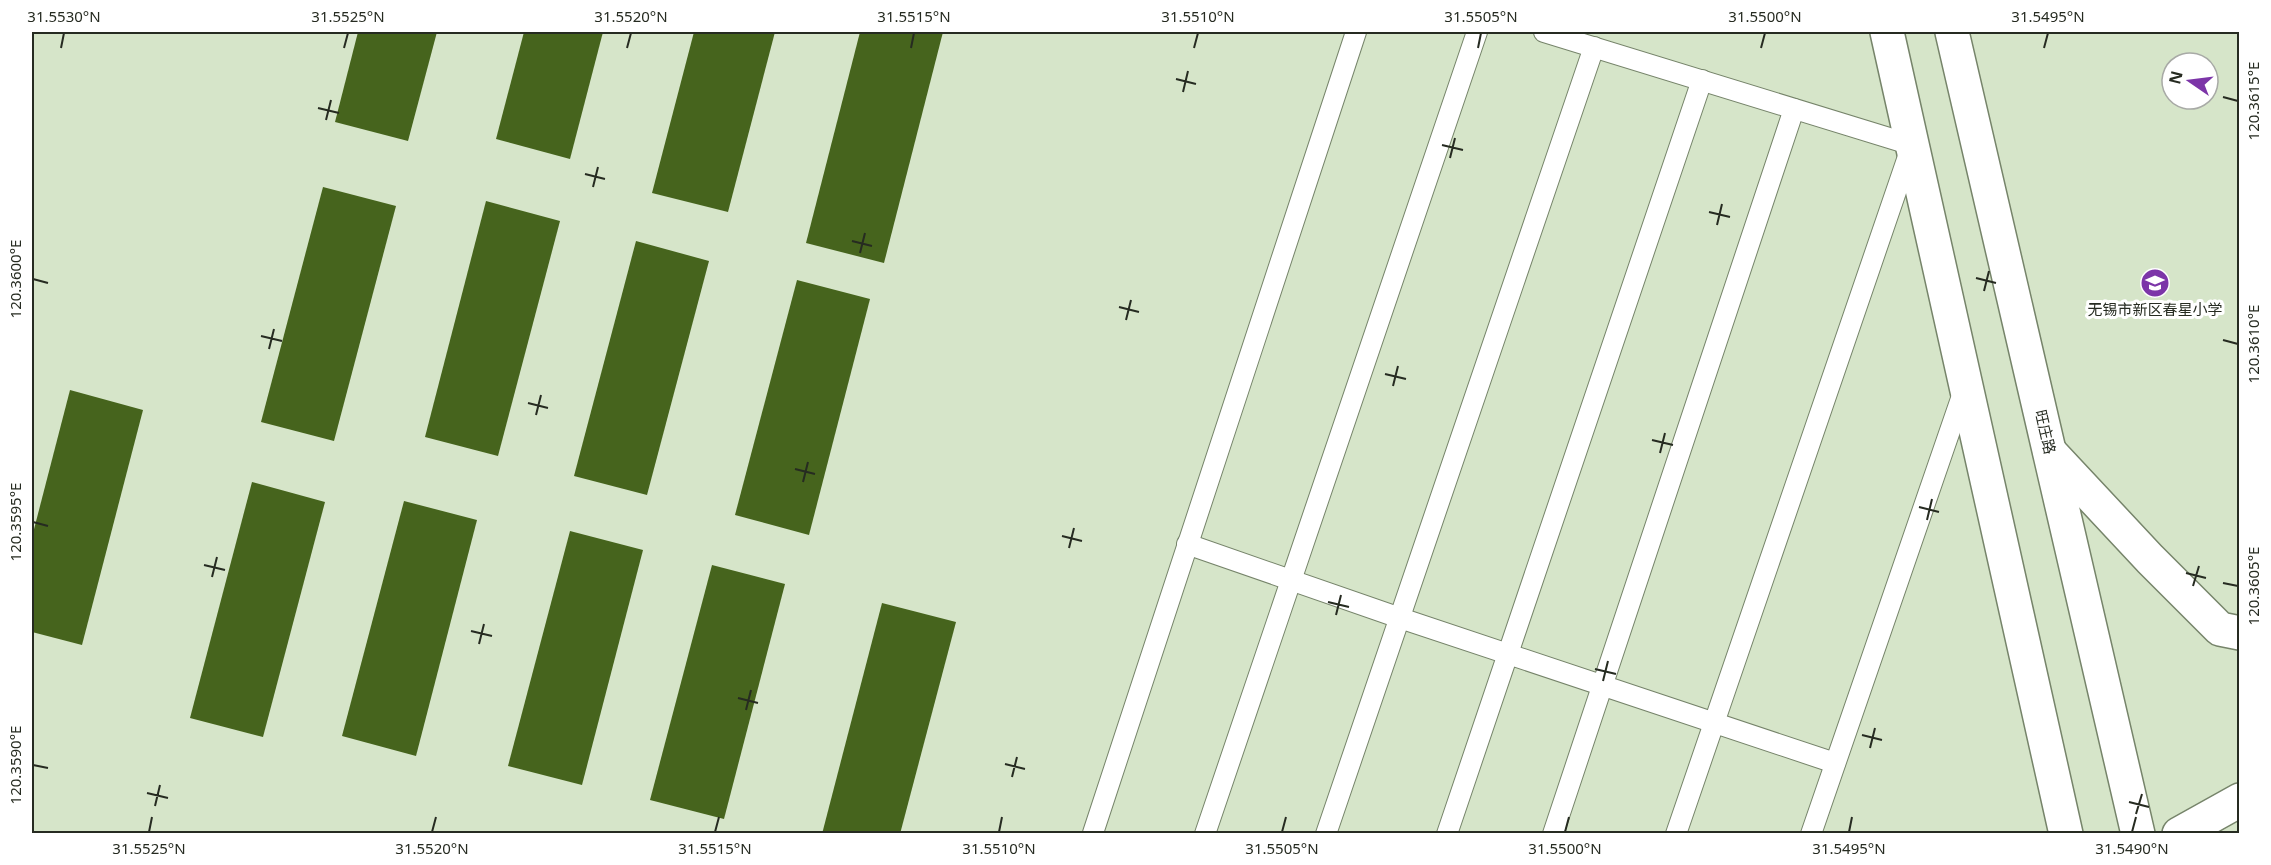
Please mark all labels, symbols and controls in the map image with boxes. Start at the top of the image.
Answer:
text: 31.5530°N [27,6,101,26]
text: 31.5525°N [311,6,385,26]
text: 31.5520°N [594,6,668,26]
text: 31.5515°N [877,6,951,26]
text: 31.5510°N [1161,6,1235,26]
text: 31.5505°N [1444,6,1518,26]
text: 31.5500°N [1728,6,1802,26]
text: 31.5495°N [2011,6,2085,26]
north arrow [2160,51,2220,111]
text: 120.3615°E [2243,62,2263,140]
text: N [2163,68,2188,86]
text: 120.3600°E [5,240,25,318]
school or university icon: 无锡市新区春星小学 [2139,267,2171,299]
place label: 无锡市新区春星小学 [2087,299,2223,319]
text: 120.3610°E [2243,305,2263,383]
street label: 旺庄路 [2031,408,2061,456]
text: 120.3595°E [5,483,25,561]
text: 120.3605°E [2243,547,2263,625]
text: 120.3590°E [5,726,25,804]
text: 31.5525°N [112,838,186,858]
text: 31.5520°N [395,838,469,858]
text: 31.5515°N [678,838,752,858]
text: 31.5510°N [962,838,1036,858]
text: 31.5505°N [1245,838,1319,858]
text: 31.5500°N [1528,838,1602,858]
text: 31.5495°N [1812,838,1886,858]
text: 31.5490°N [2095,838,2169,858]

